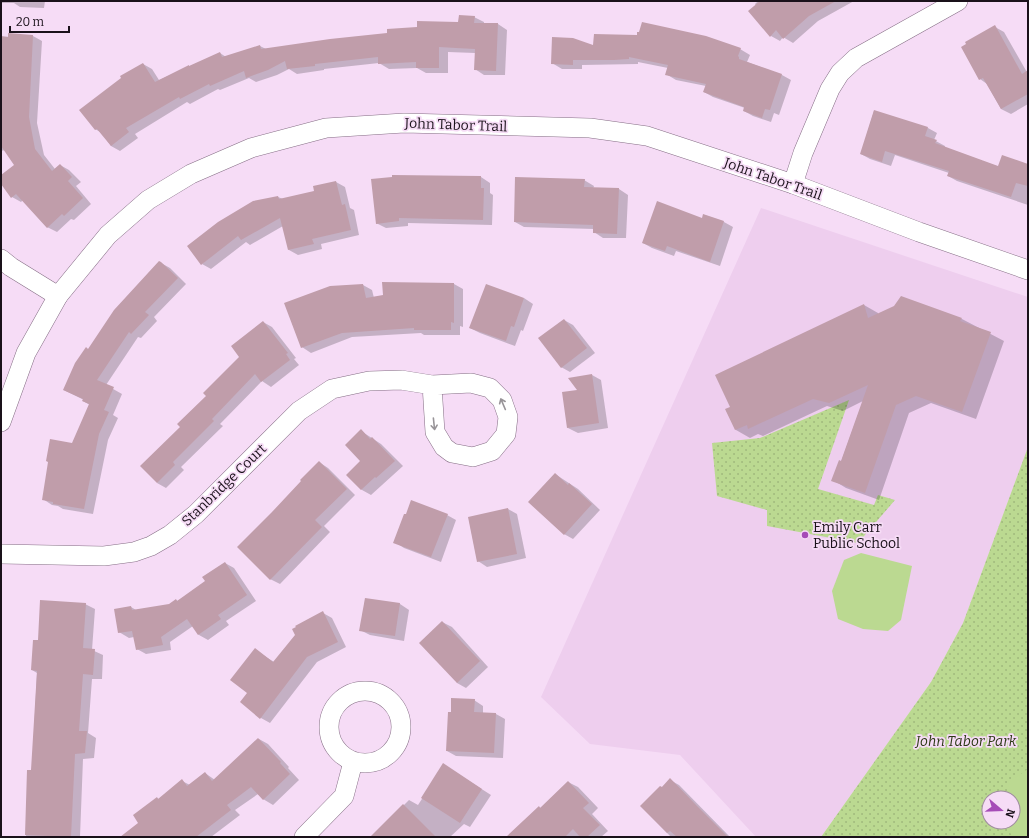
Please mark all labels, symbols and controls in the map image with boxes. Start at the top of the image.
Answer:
scale bar [10,8,69,34]
text: 20 m [16,15,45,29]
street label: John Tabor Trail [403,115,508,135]
street label: John Tabor Trail [721,154,824,204]
one-way arrow [499,399,506,411]
one-way arrow [431,417,438,430]
street label: Stanbridge Court [178,440,270,530]
place label: Emily Carr Public School [813,519,900,552]
marker: Emily Carr Public School [800,530,810,540]
park label: John Tabor Park [914,733,1017,750]
north arrow [981,790,1021,830]
text: N [1002,807,1018,820]

